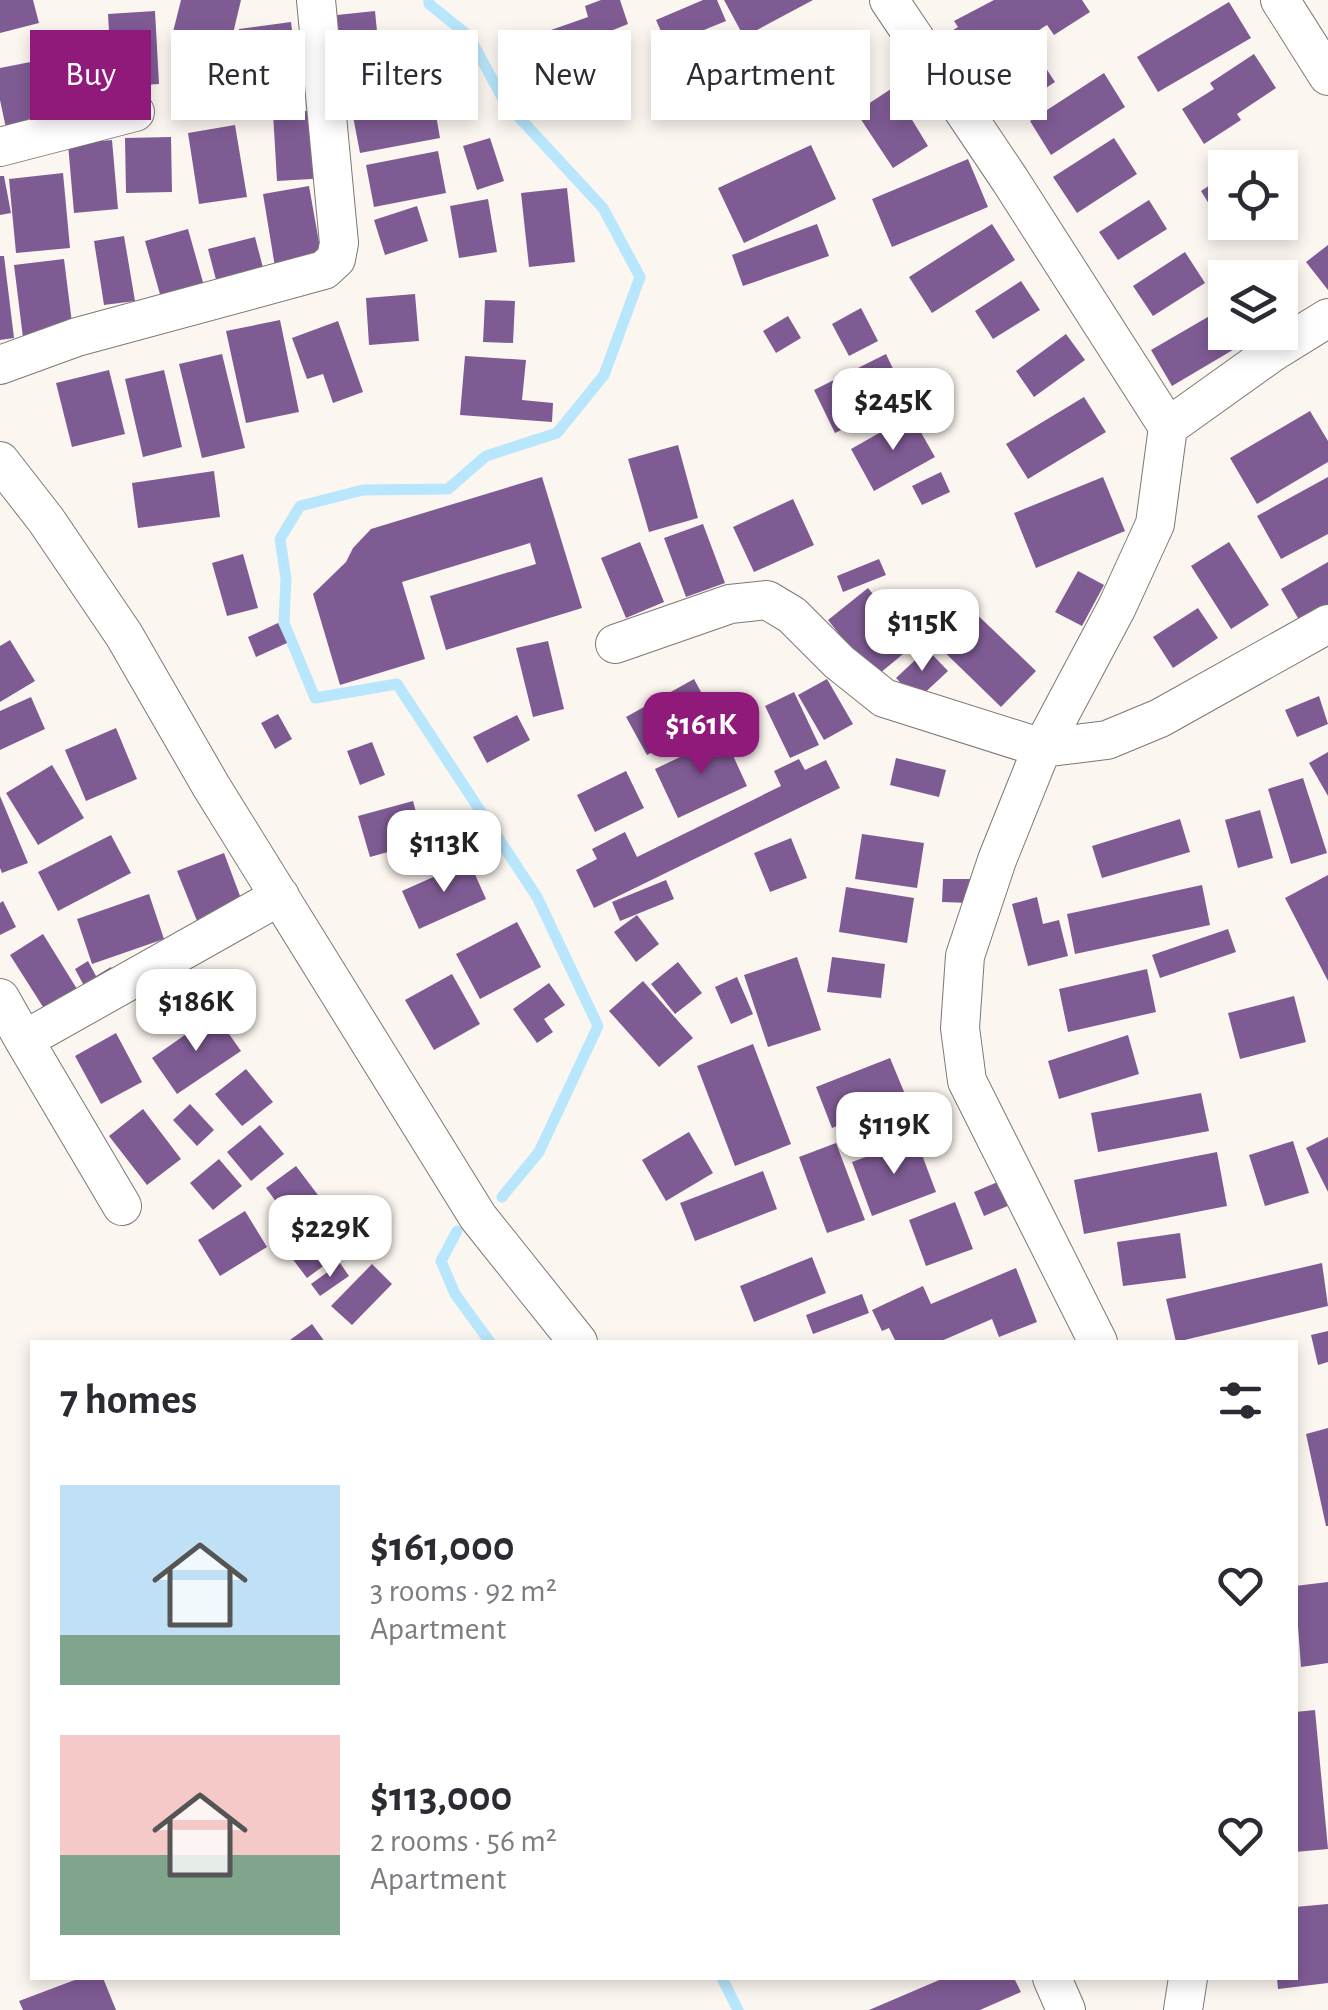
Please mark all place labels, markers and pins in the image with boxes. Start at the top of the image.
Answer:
pin: $245K [823,368,963,453]
pin: $115K [852,589,992,674]
pin: $161K [631,692,771,777]
pin: $113K [374,810,514,895]
pin: $186K [126,969,266,1054]
pin: $119K [824,1092,964,1177]
pin: $229K [260,1195,400,1280]

